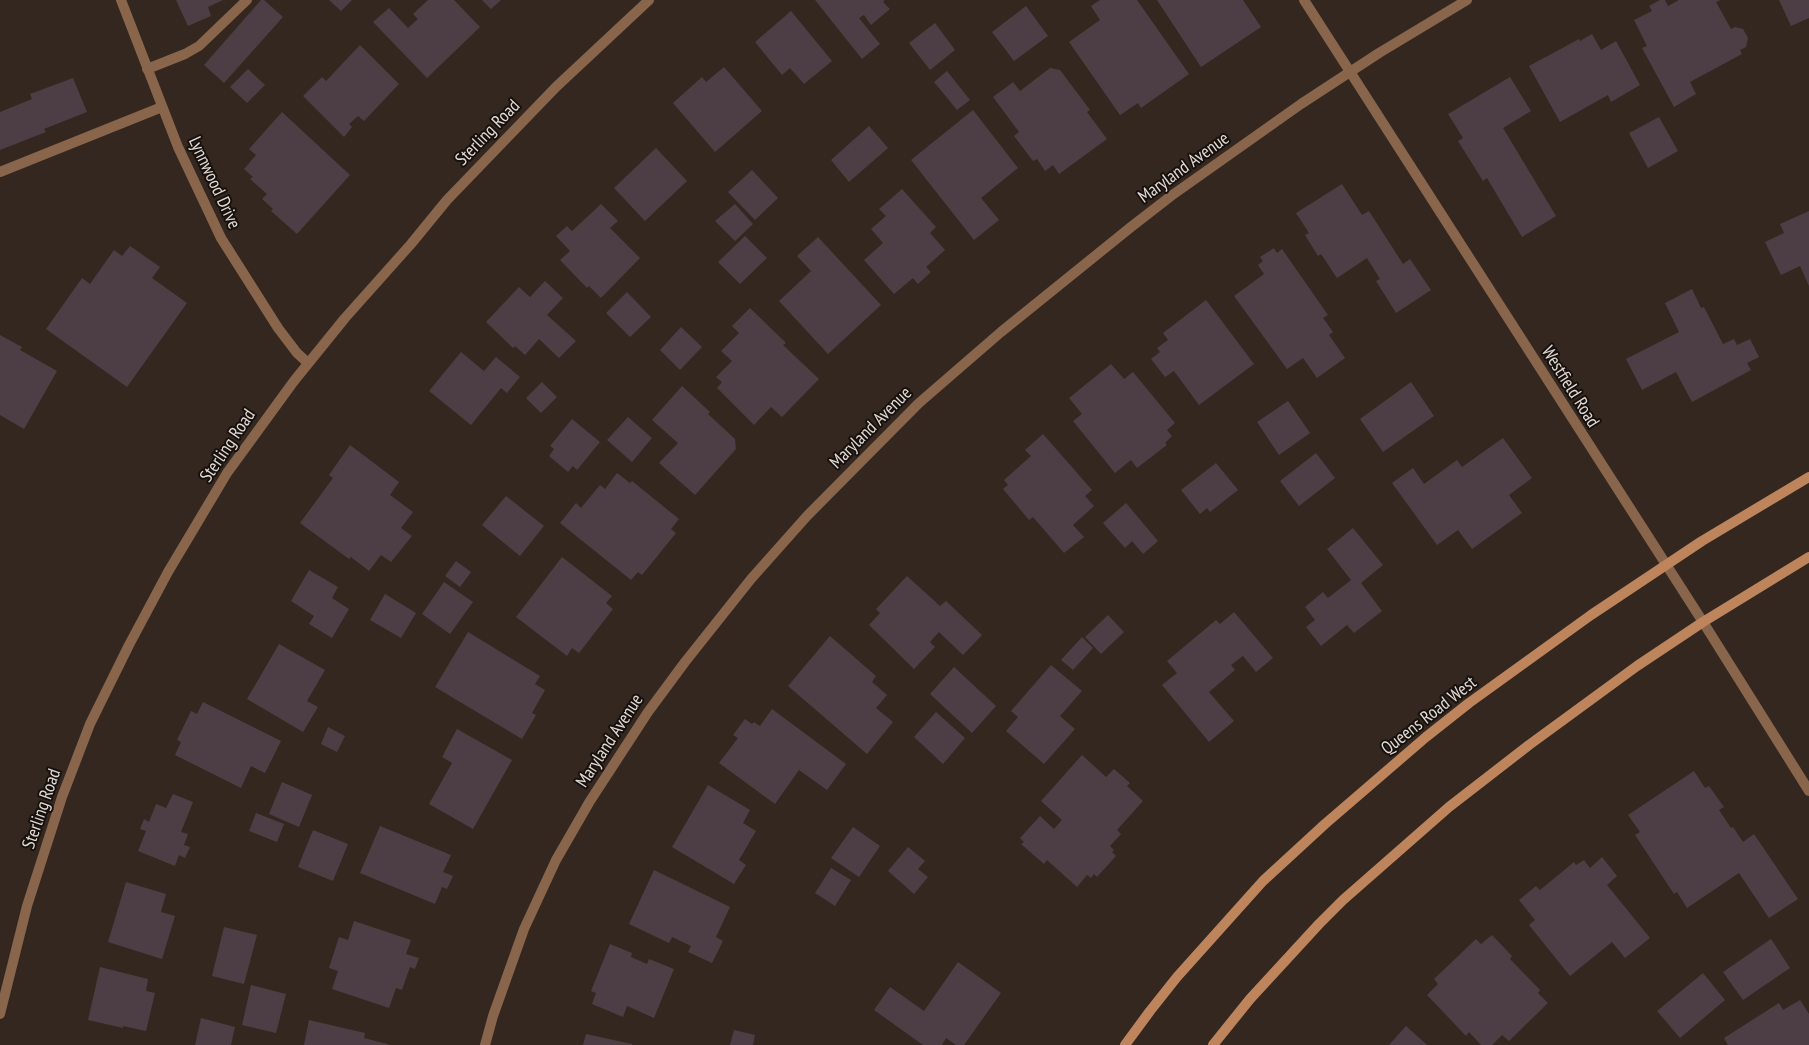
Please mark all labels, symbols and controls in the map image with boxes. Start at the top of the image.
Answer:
street label: Sterling Road [451,96,525,170]
street label: Maryland Avenue [1134,128,1234,208]
street label: Lynnwood Drive [183,134,245,232]
street label: Westfield Road [1537,342,1603,432]
street label: Maryland Avenue [826,383,916,473]
street label: Sterling Road [196,405,260,487]
street label: Queens Road West [1377,672,1481,760]
street label: Maryland Avenue [572,690,648,792]
street label: Sterling Road [18,766,66,852]

